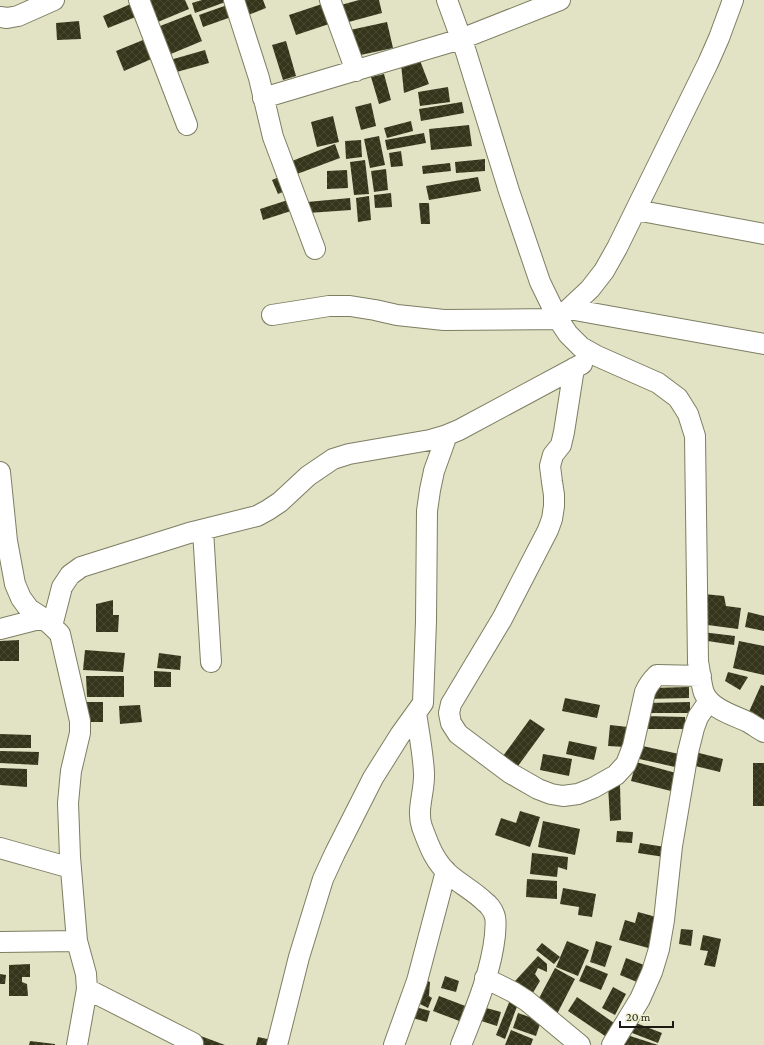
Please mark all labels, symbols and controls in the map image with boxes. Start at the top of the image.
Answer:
scale bar [620,1003,673,1029]
text: 20 m [626,1010,651,1024]

